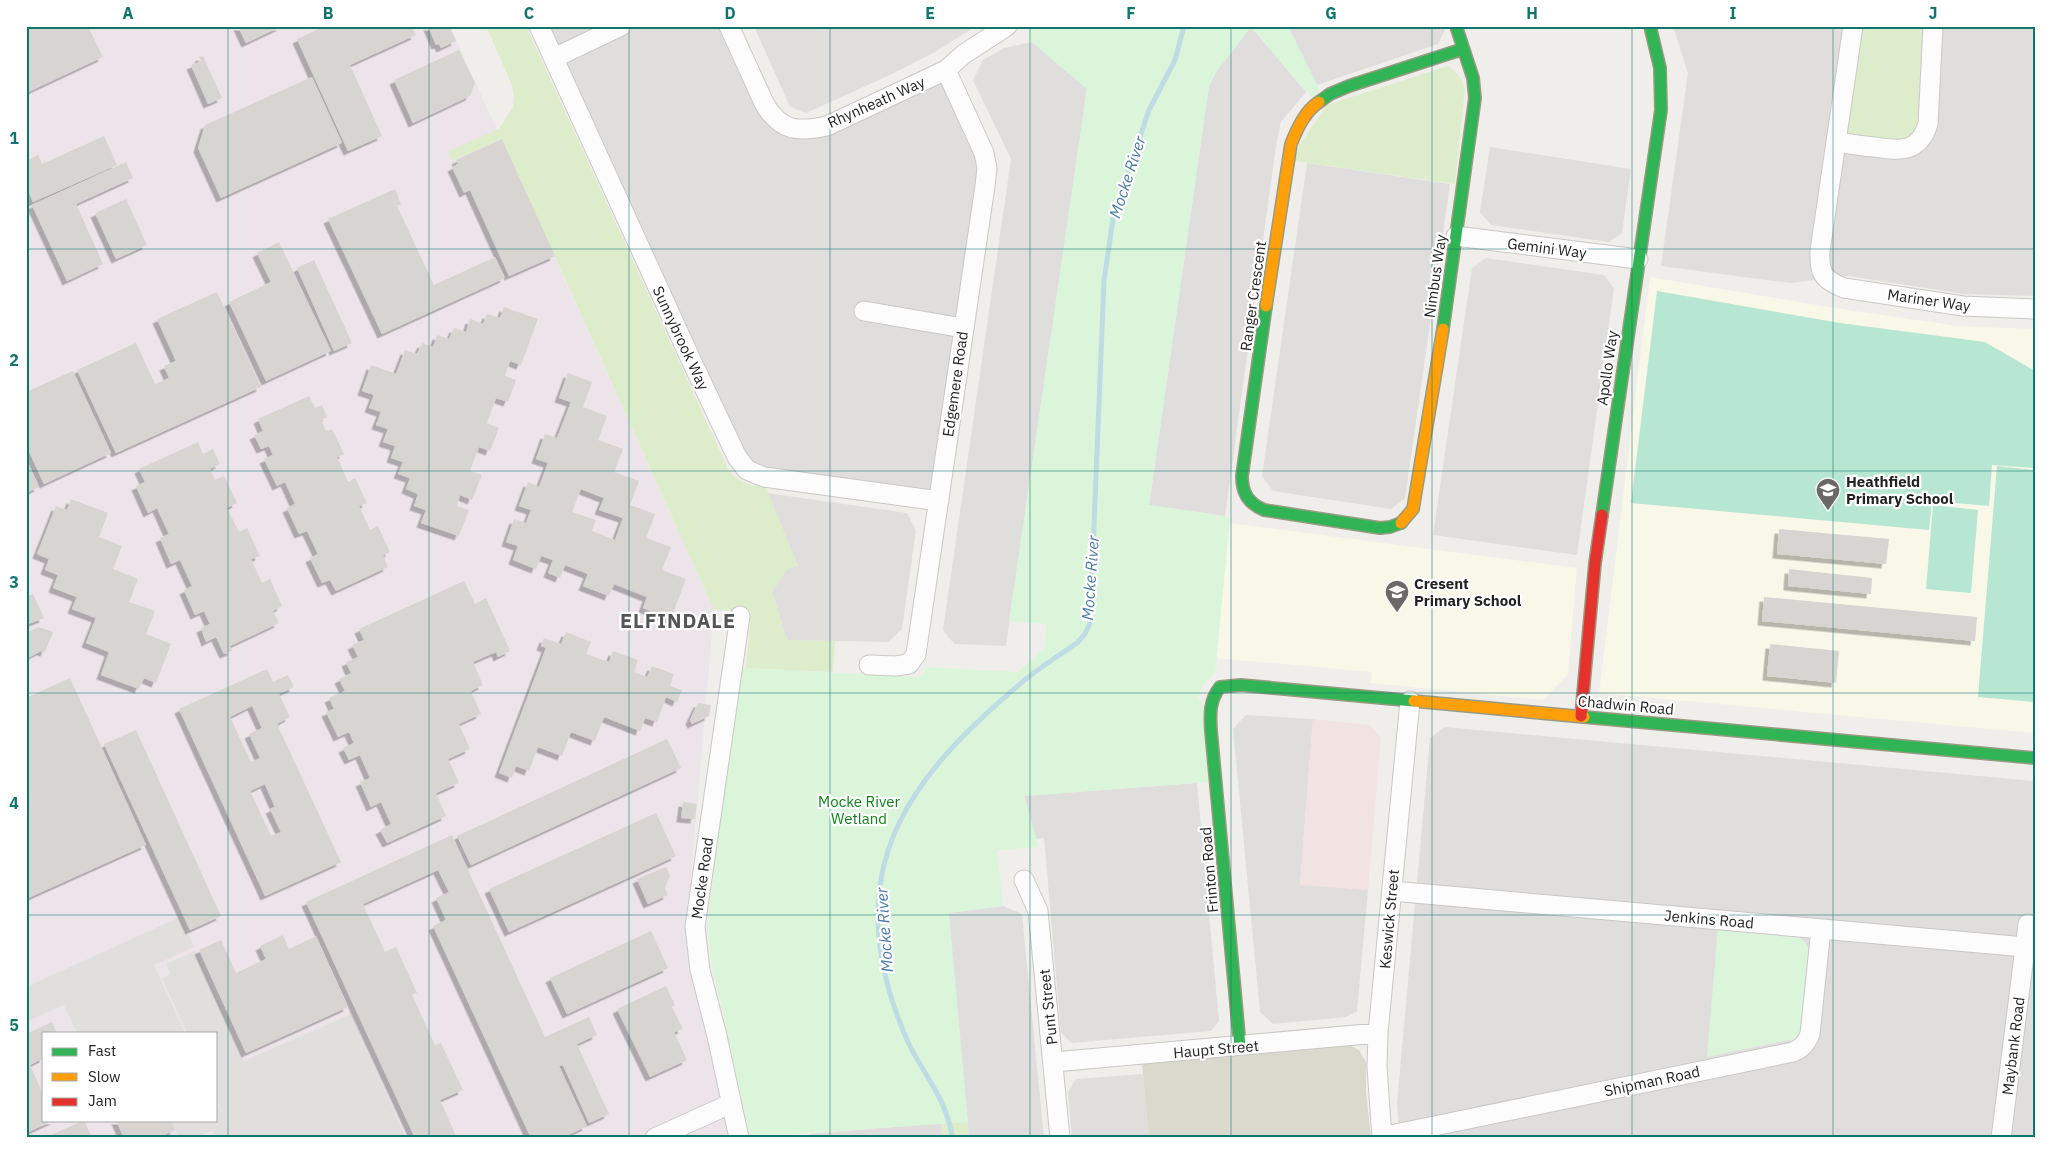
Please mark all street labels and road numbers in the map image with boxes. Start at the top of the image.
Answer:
street label: Rhynheath Way [824,72,928,132]
street label: Nimbus Way [1420,233,1450,319]
street label: Gemini Way [1506,234,1588,262]
street label: Ranger Crescent [1236,240,1270,352]
street label: Sunnybrook Way [649,283,714,394]
street label: Mariner Way [1886,285,1972,315]
street label: Apollo Way [1592,329,1622,407]
street label: Edgemere Road [938,330,972,438]
street label: Chadwin Road [1577,691,1675,719]
street label: Frinton Road [1196,826,1222,914]
street label: Mocke Road [687,836,717,920]
street label: Keswick Street [1375,868,1403,970]
street label: Jenkins Road [1663,906,1755,932]
street label: Punt Street [1035,968,1061,1046]
street label: Maybank Road [1998,996,2028,1096]
street label: Haupt Street [1172,1036,1260,1062]
street label: Shipman Road [1602,1062,1702,1100]

